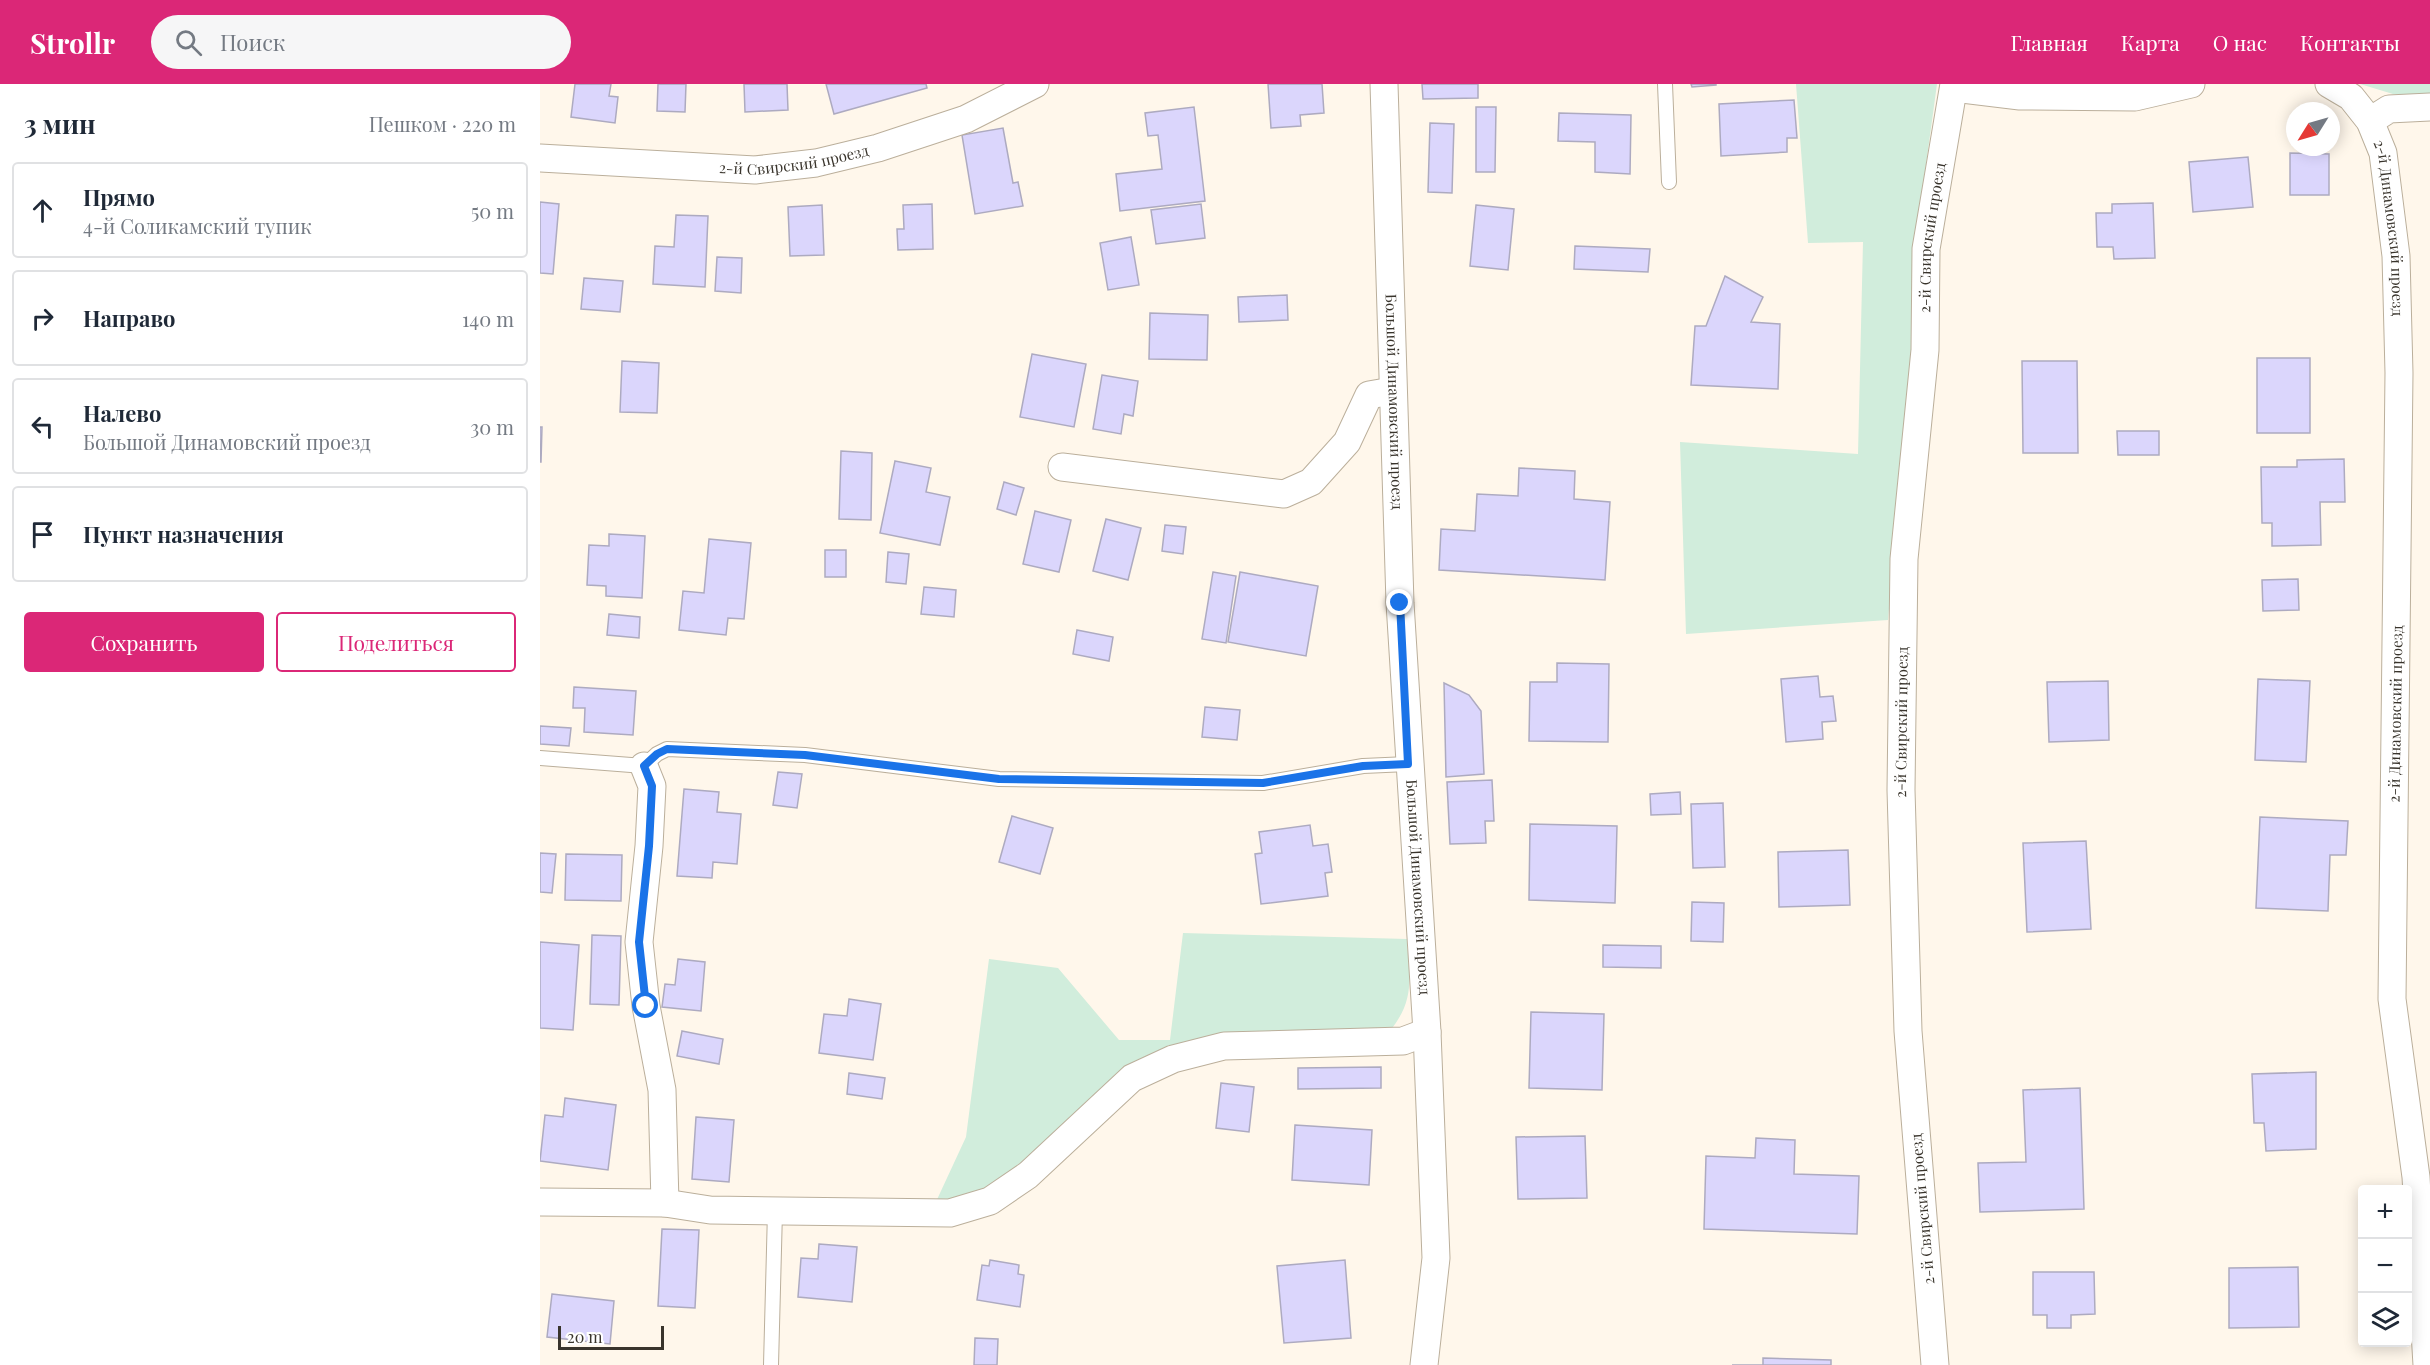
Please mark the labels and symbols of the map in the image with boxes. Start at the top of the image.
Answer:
north arrow [2286,102,2340,156]
street label: 2-й Динамовский проезд [2370,136,2409,317]
street label: 2-й Свирский проезд [718,140,871,179]
street label: 2-й Свирский проезд [1914,161,1950,313]
street label: Большой Динамовский проезд [1381,294,1408,510]
route end [1386,589,1412,615]
street label: 2-й Динамовский проезд [2383,625,2407,803]
street label: 2-й Свирский проезд [1890,646,1912,798]
street label: Большой Динамовский проезд [1402,779,1436,996]
route start [632,992,658,1018]
street label: 2-й Свирский проезд [1905,1133,1939,1285]
scale bar [558,1323,664,1350]

